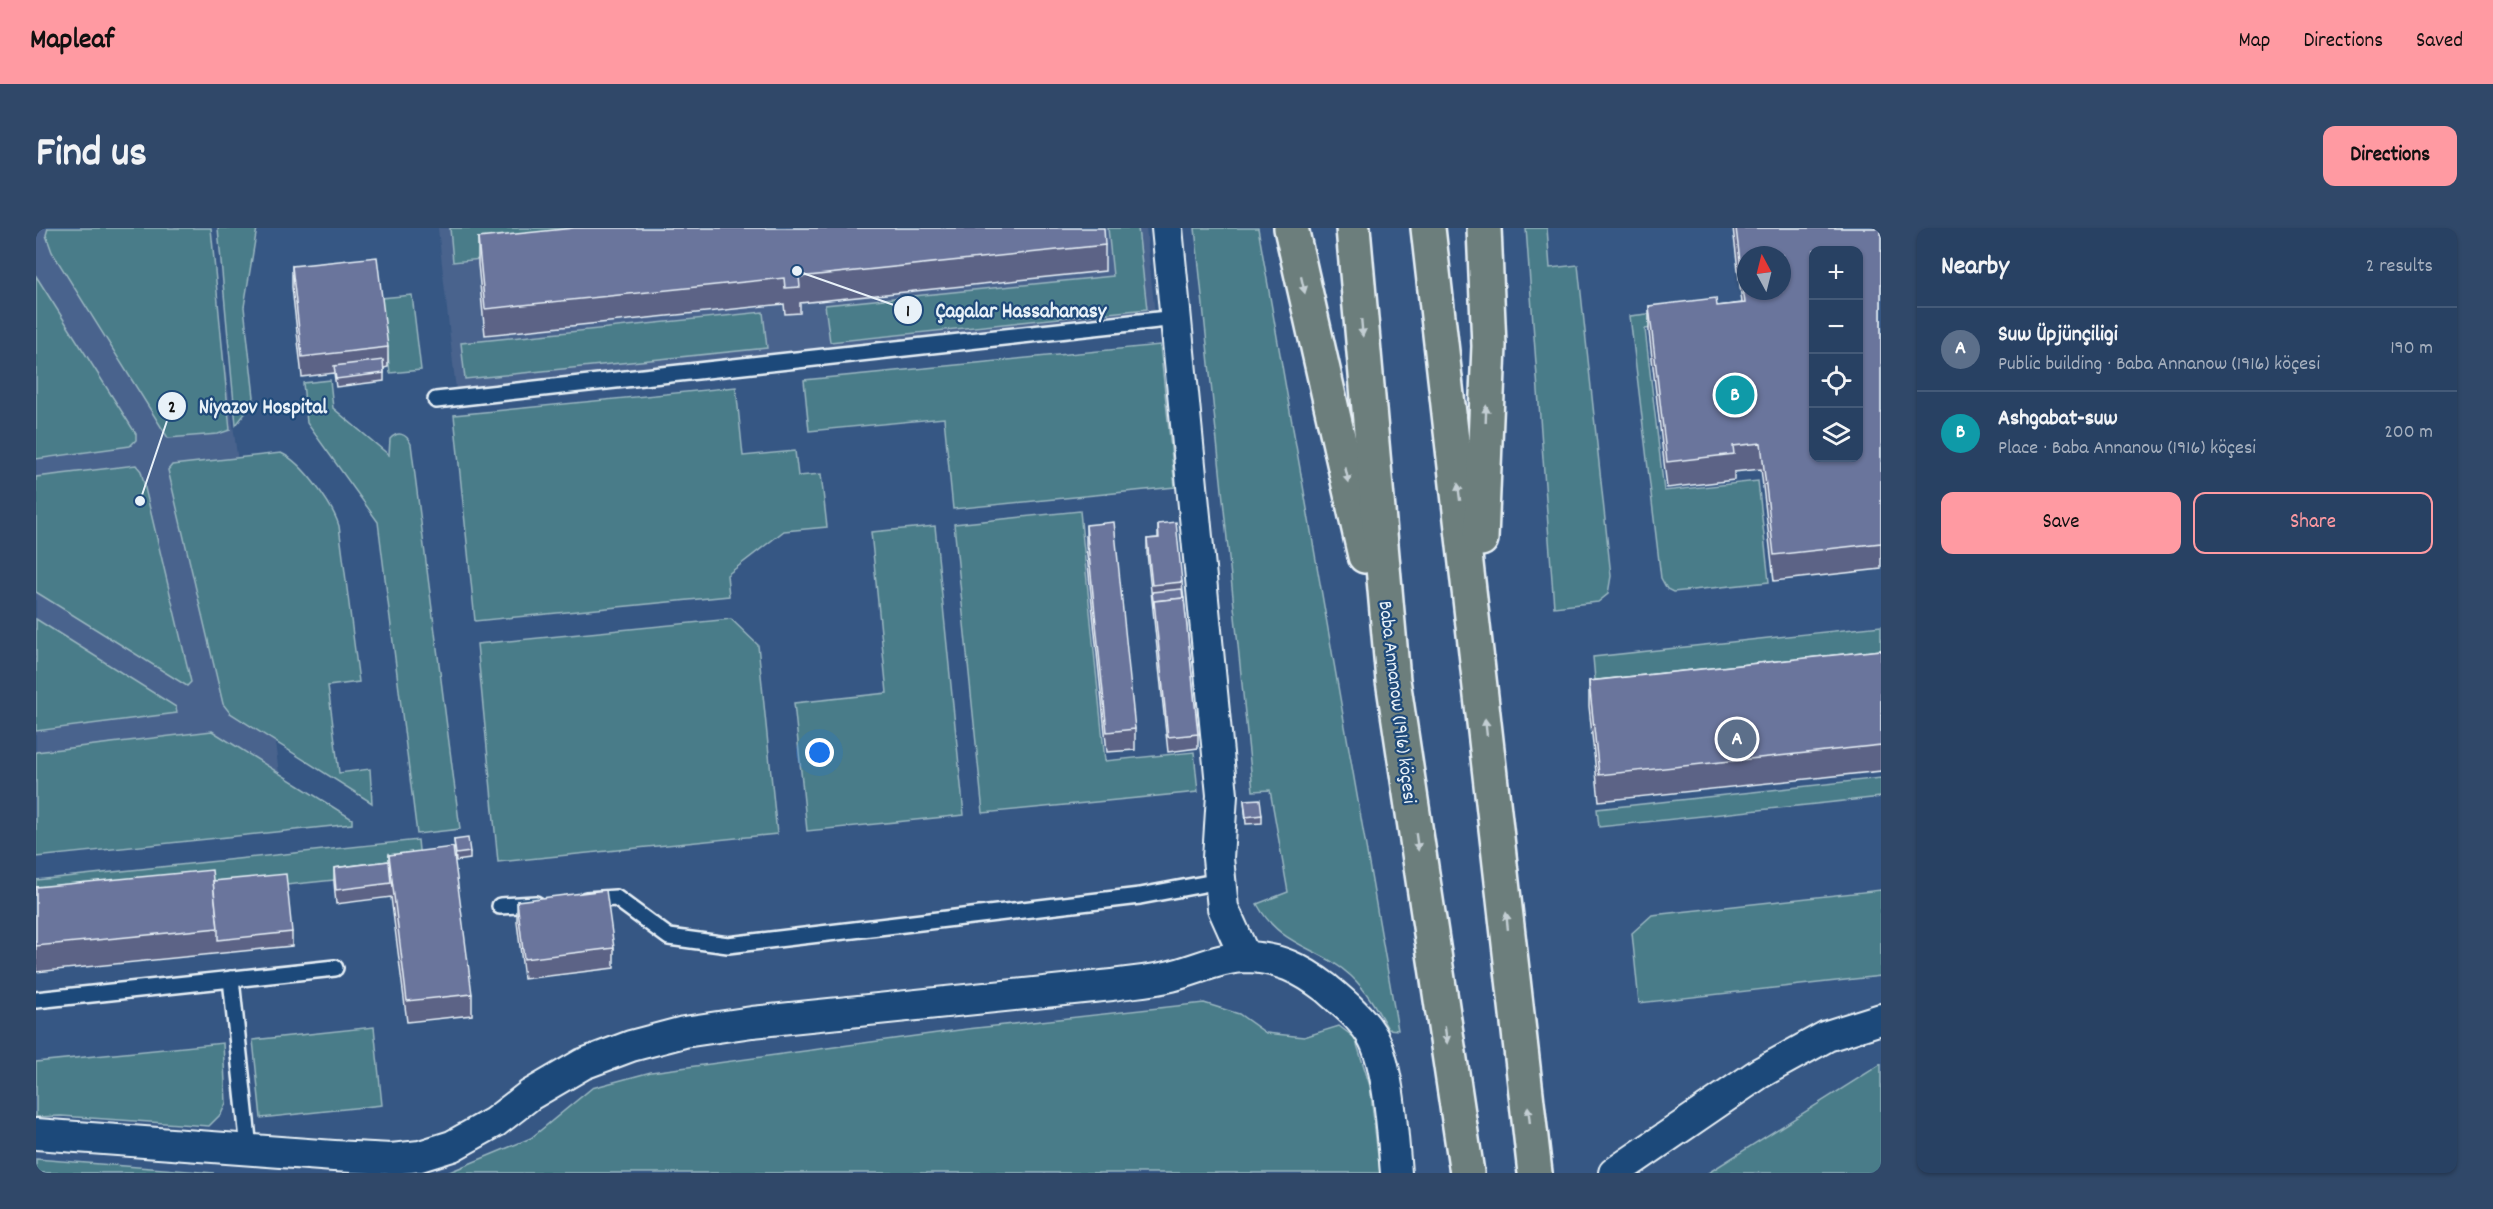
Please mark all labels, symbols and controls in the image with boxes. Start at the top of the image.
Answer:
text: Mapleaf [30,22,114,62]
text: Map [2239,27,2270,57]
text: Directions [2303,27,2383,57]
text: Saved [2416,27,2463,57]
text: Find us [36,126,147,186]
button: Directions [2323,126,2457,186]
north arrow [1737,246,1791,300]
map controls [1809,246,1863,462]
button: + [1809,246,1863,300]
text: Nearby [1941,249,2009,286]
text: 2 results [2366,253,2433,281]
one-way arrow [1299,276,1309,294]
callout: Çagalar Hassahanasy [893,290,1118,329]
text: Çagalar Hassahanasy [936,298,1108,328]
text: 1 [906,300,910,325]
button: − [1809,300,1863,354]
one-way arrow [1357,319,1367,338]
text: Suw Üpjünçiligi [1998,320,2118,351]
text: A [1955,335,1966,363]
text: 190 m [2390,335,2433,363]
text: Public building · Baba Annanow (1916) köçesi [1998,351,2320,379]
button: locate [1809,354,1863,408]
pin: B [1716,372,1754,418]
callout: Niyazov Hospital [157,386,339,425]
text: Niyazov Hospital [199,394,328,424]
text: 2 [168,396,176,421]
one-way arrow [1482,404,1491,423]
text: Ashgabat-suw [1998,404,2118,435]
button: layers [1809,408,1863,462]
text: B [1956,419,1965,447]
text: 200 m [2384,419,2433,447]
text: Place · Baba Annanow (1916) köçesi [1998,435,2256,463]
one-way arrow [1342,466,1352,484]
one-way arrow [1454,482,1464,501]
button: Save [1941,492,2181,554]
button: Share [2193,492,2433,554]
street label: Baba Annanow (1916) köçesi [1370,599,1422,806]
pin: A [1718,716,1756,762]
one-way arrow [1481,718,1491,737]
your location [805,738,834,767]
one-way arrow [1413,833,1422,852]
one-way arrow [1502,911,1512,930]
one-way arrow [1442,1025,1451,1044]
one-way arrow [1524,1105,1533,1124]

